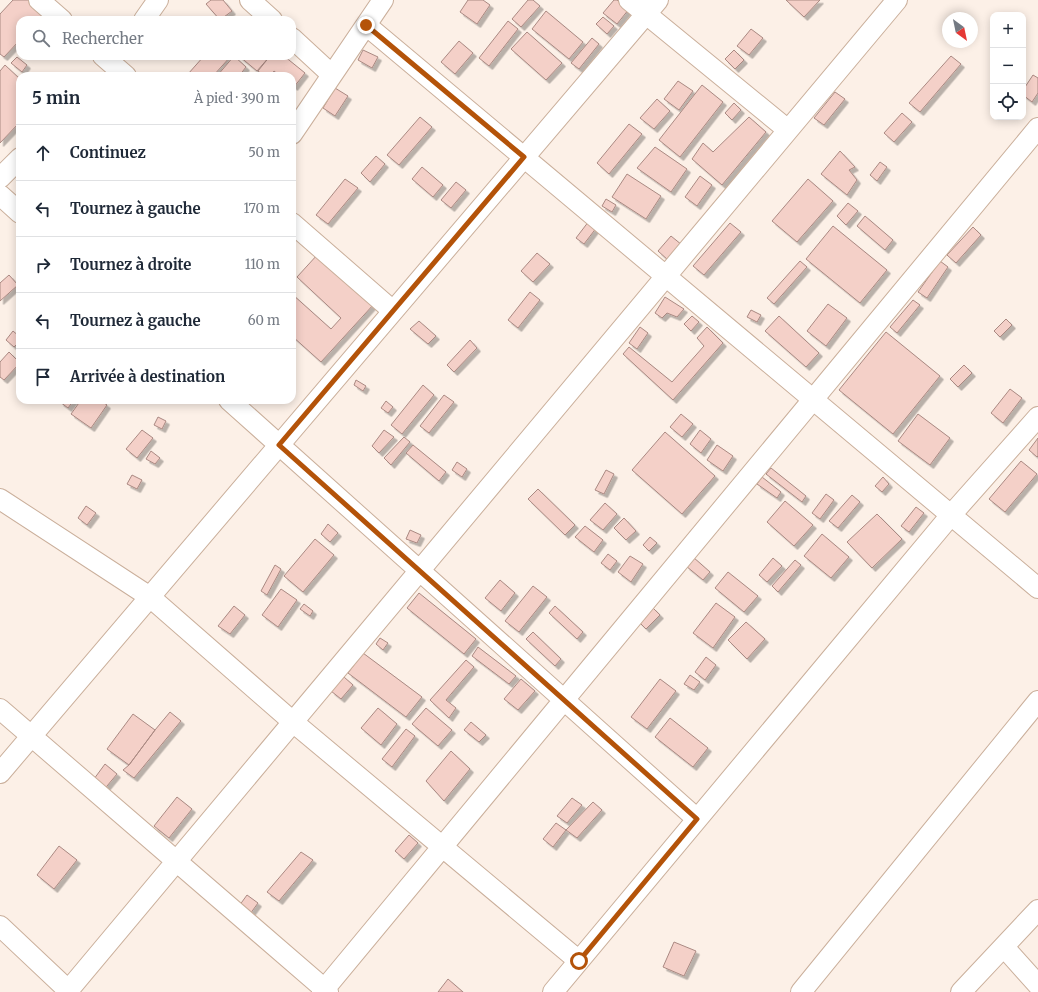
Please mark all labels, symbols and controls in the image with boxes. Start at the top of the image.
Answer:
north arrow [942,12,978,48]
map controls [990,12,1026,120]
button: + [990,12,1026,48]
search box [16,16,296,60]
route end [357,16,375,34]
icon: search [30,27,52,49]
text: Rechercher [62,29,144,48]
button: − [990,48,1026,84]
button: locate [990,84,1026,120]
text: 5 min [32,87,80,109]
text: À pied · 390 m [194,90,280,107]
icon: ahead [32,142,54,164]
text: Continuez [70,143,146,162]
text: 50 m [248,144,280,161]
icon: left [32,198,54,220]
text: Tournez à gauche [70,199,201,218]
text: 170 m [243,200,280,217]
icon: right [32,254,54,276]
text: Tournez à droite [70,255,191,274]
text: 110 m [245,256,280,273]
icon: left [32,310,54,332]
text: Tournez à gauche [70,311,201,330]
text: 60 m [248,312,280,329]
icon: arrive [32,366,54,388]
text: Arrivée à destination [70,367,225,386]
route start [570,952,588,970]

